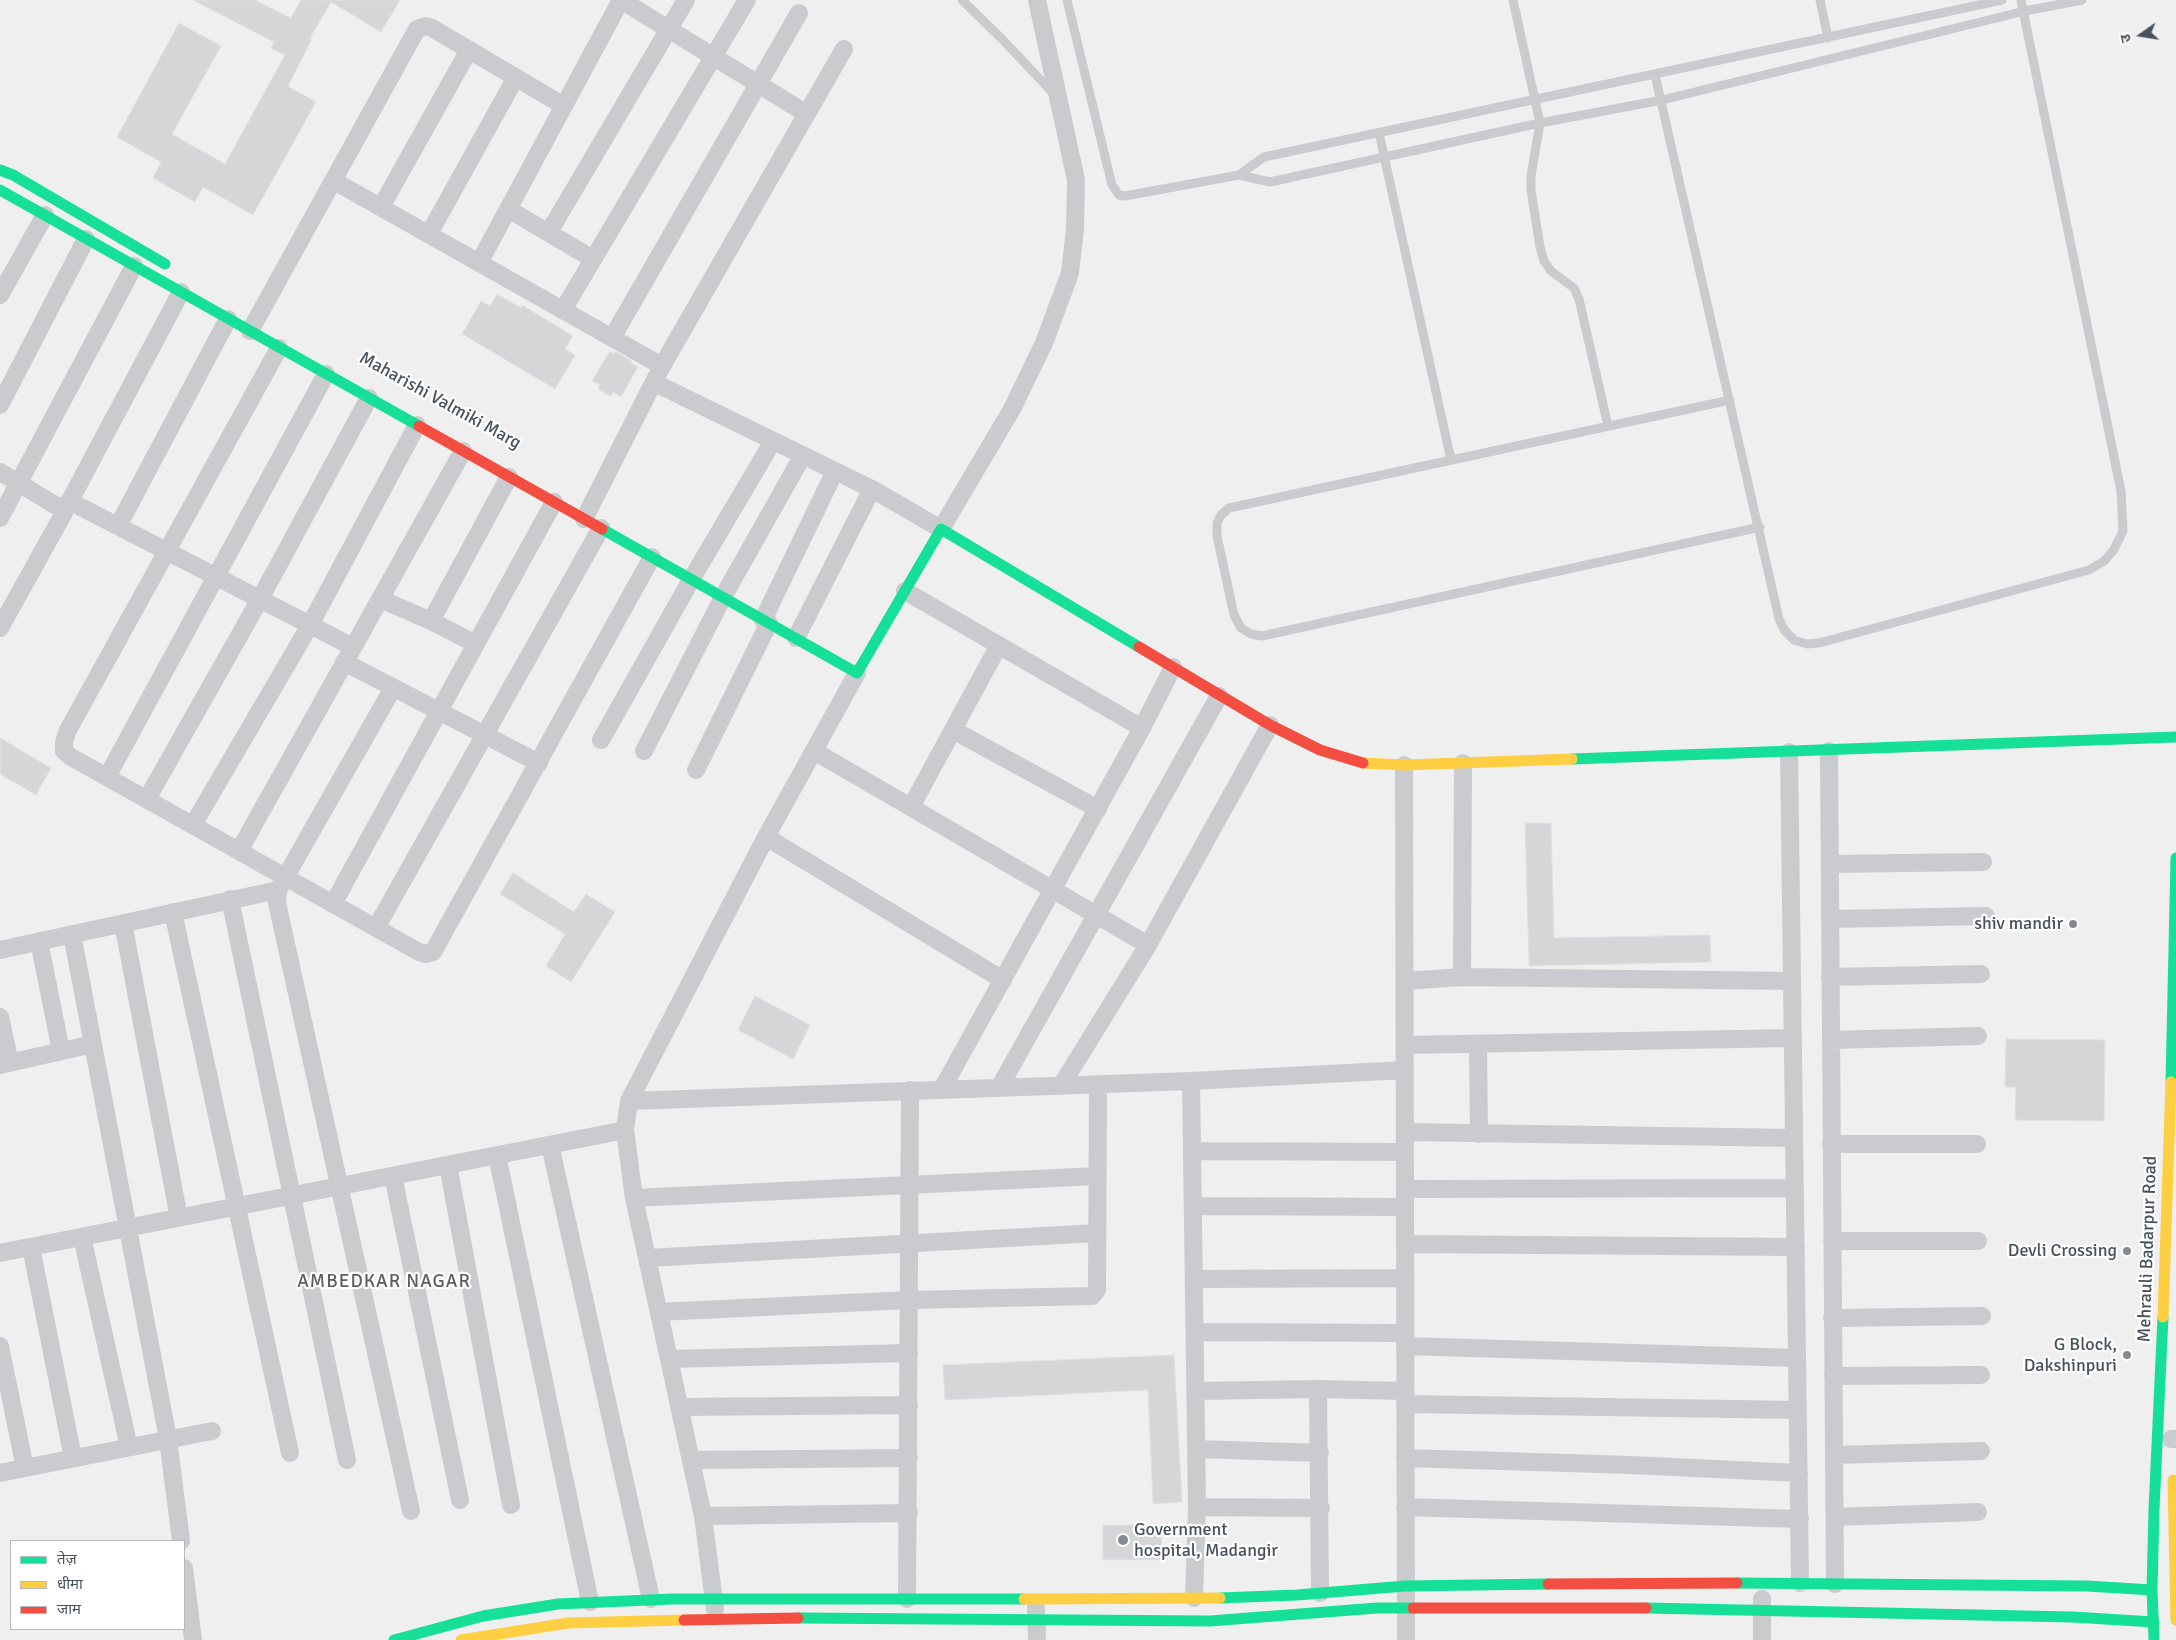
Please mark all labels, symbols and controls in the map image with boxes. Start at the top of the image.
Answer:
north arrow [2116,10,2166,60]
text: उ [2117,33,2135,44]
street label: Maharishi Valmiki Marg [355,348,525,454]
place label: shiv mandir [1974,913,2063,935]
marker: shiv mandir [2067,918,2079,930]
street label: Mehrauli Badarpur Road [2134,1155,2162,1343]
place label: Devli Crossing [2008,1240,2117,1262]
marker: Devli Crossing [2121,1245,2133,1257]
district label: AMBEDKAR NAGAR [295,1271,473,1293]
place label: G Block, Dakshinpuri [2024,1334,2117,1376]
marker: G Block, Dakshinpuri [2121,1349,2133,1361]
place label: Government hospital, Madangir [1134,1519,1278,1562]
marker: Government hospital, Madangir [1116,1533,1130,1547]
legend [10,1540,185,1630]
text: तेज़ [57,1550,77,1568]
text: धीमा [57,1575,83,1593]
text: जाम [57,1600,81,1618]

